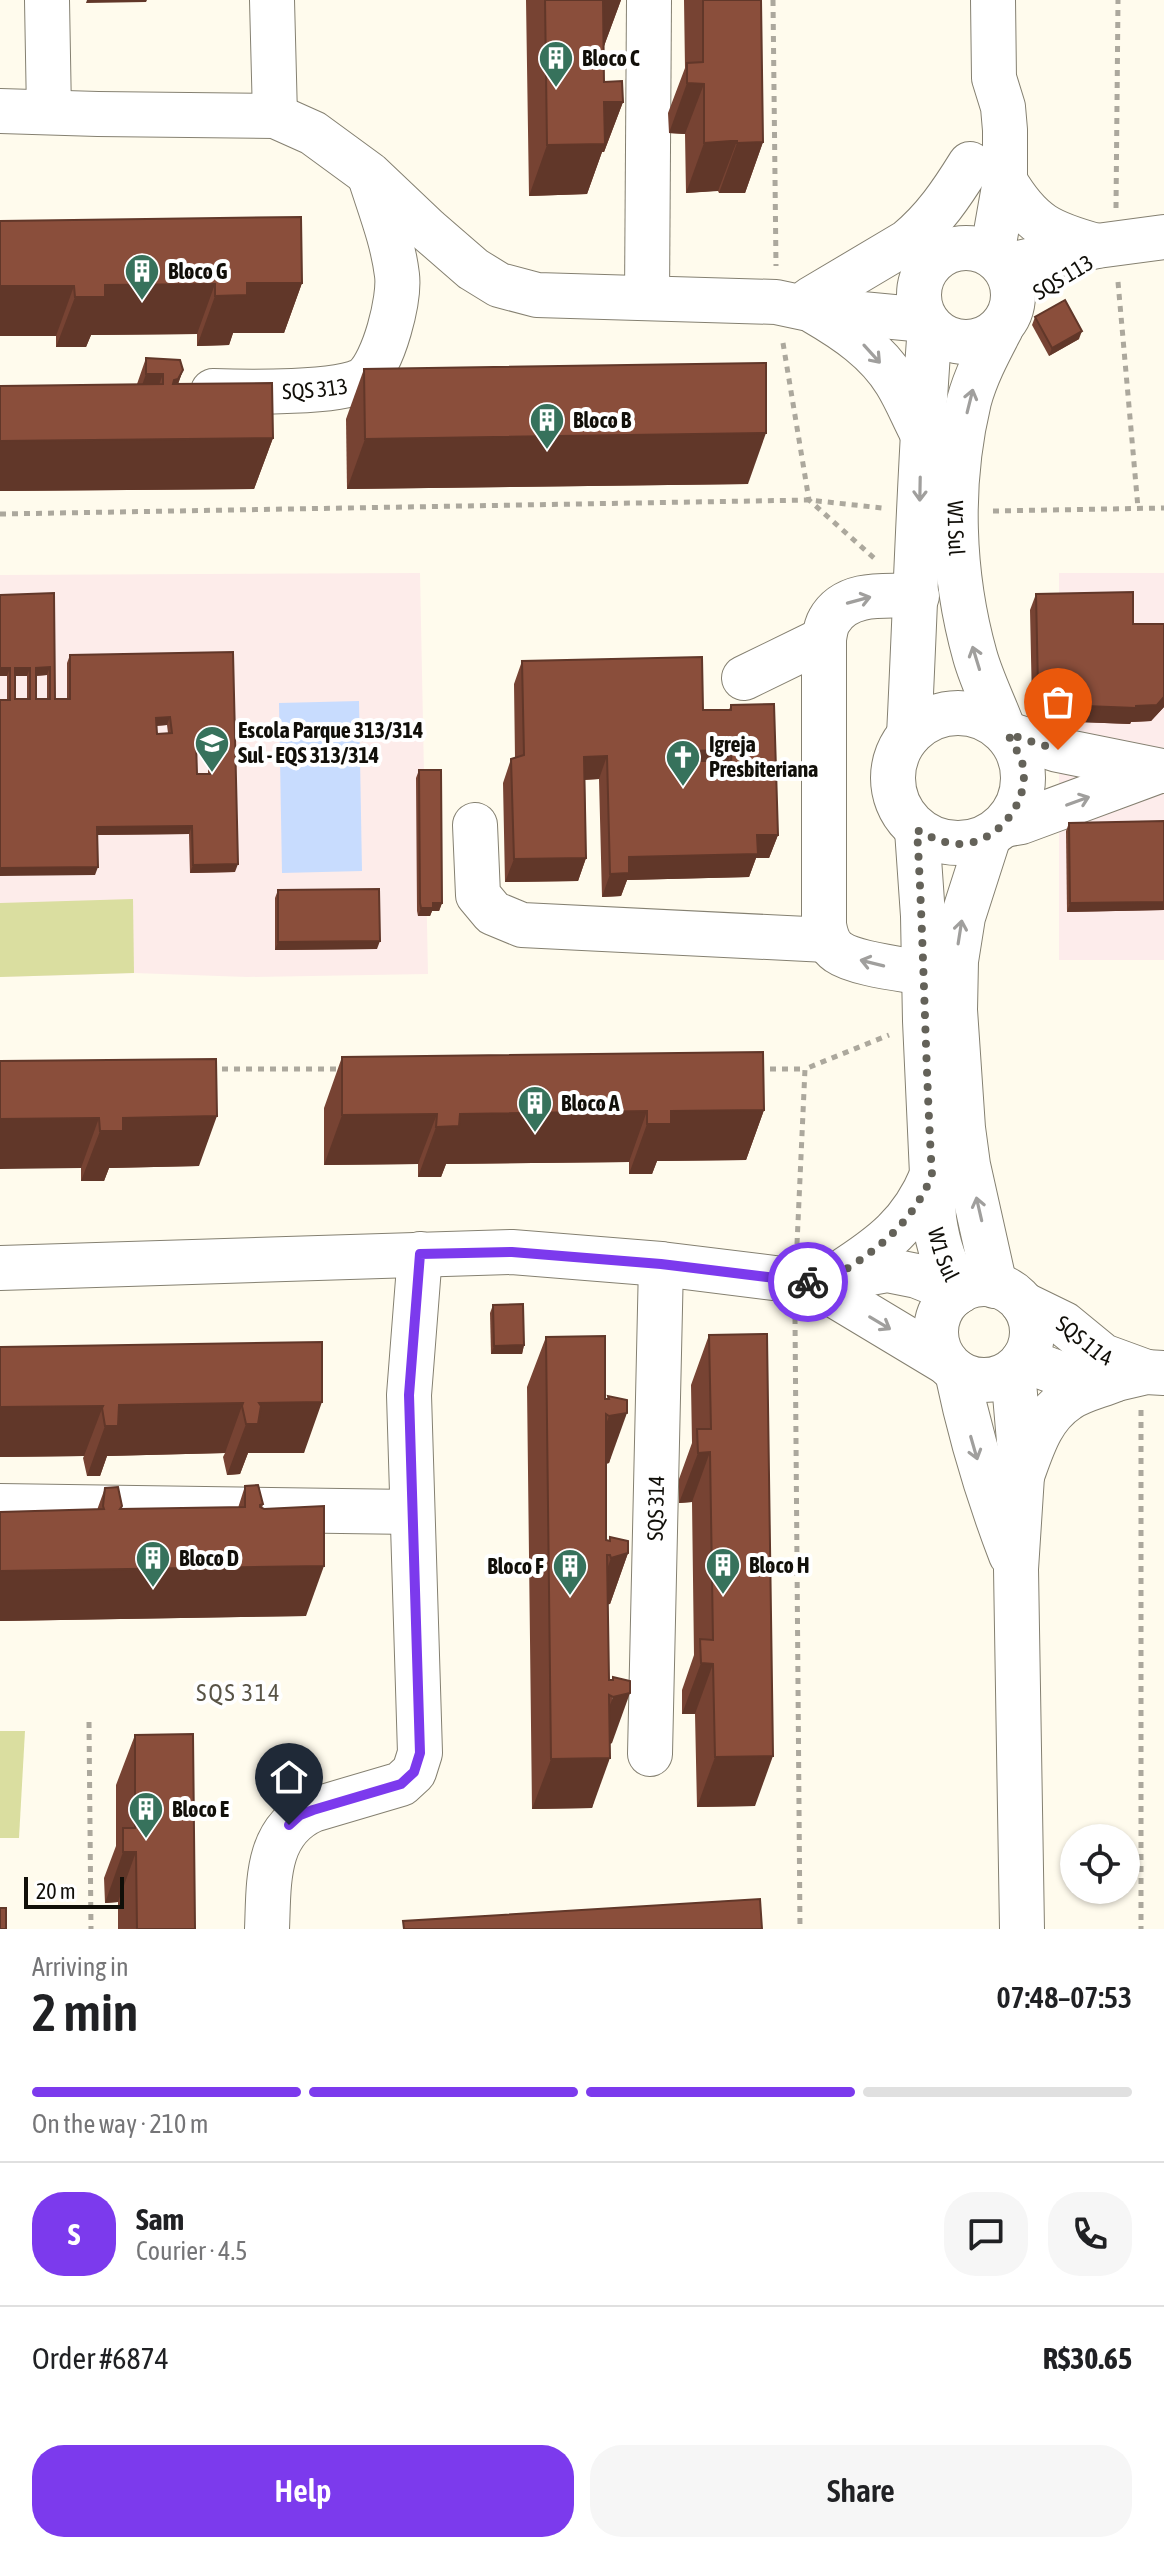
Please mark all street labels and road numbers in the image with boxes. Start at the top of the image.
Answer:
street label: SQS 113 [1028,249,1098,305]
street label: SQS 313 [282,372,350,404]
street label: W1 Sul [943,500,970,557]
street label: W1 Sul [923,1225,965,1286]
street label: SQS 114 [1053,1310,1116,1371]
street label: SQS 314 [642,1475,669,1541]

